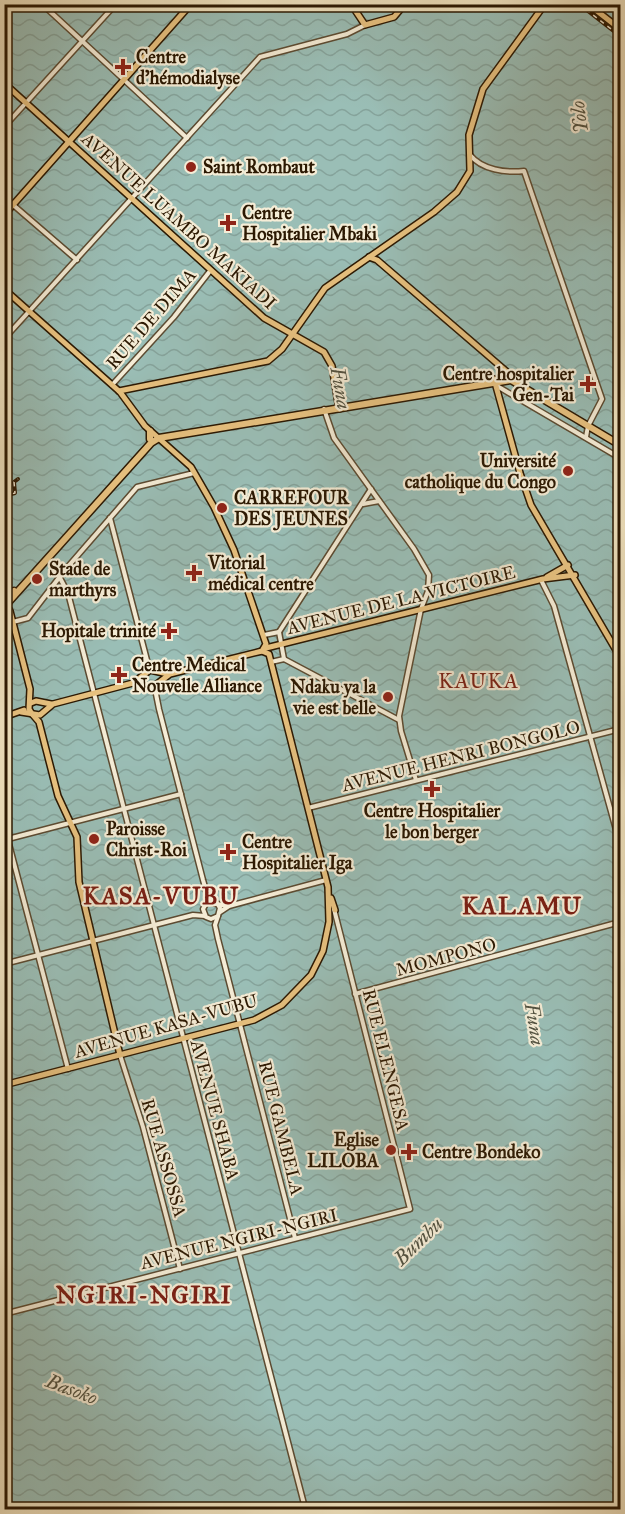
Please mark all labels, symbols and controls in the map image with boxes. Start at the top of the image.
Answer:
place label: Centre d'hémodialyse [136,46,240,90]
marker: Centre d'hémodialyse [114,58,132,76]
water label: Yolo [565,99,593,134]
street label: AVENUE LUAMBO MAKIADI [76,127,281,314]
place label: Saint Rombaut [203,156,315,178]
marker: Saint Rombaut [184,160,198,174]
place label: Centre Hospitalier Mbaki [242,202,378,246]
marker: Centre Hospitalier Mbaki [219,214,237,232]
street label: RUE DE DIMA [101,264,201,374]
place label: Centre hospitalier Gen-Tai [443,363,575,406]
water label: Funa [325,364,357,411]
marker: Centre hospitalier Gen-Tai [579,375,597,393]
place label: Université catholique du Congo [405,450,556,494]
marker: Université catholique du Congo [561,464,575,478]
place label: CARREFOUR DES JEUNES [234,487,350,531]
marker: CARREFOUR DES JEUNES [215,501,229,515]
place label: Vitorial médical centre [207,552,314,595]
place label: Stade de marthyrs [48,558,117,602]
street label: AVENUE DE LA VICTOIRE [284,561,517,639]
marker: Vitorial médical centre [185,564,203,582]
marker: Stade de marthyrs [30,572,44,586]
place label: Hopitale trinité [41,620,156,643]
marker: Hopitale trinité [160,622,178,640]
place label: Centre Medical Nouvelle Alliance [132,654,262,697]
marker: Centre Medical Nouvelle Alliance [110,666,128,684]
district label: KAUKA [438,668,520,694]
place label: Ndaku ya la vie est belle [290,676,376,719]
marker: Ndaku ya la vie est belle [381,690,395,704]
street label: AVENUE HENRI BONGOLO [339,716,582,796]
marker: Centre Hospitalier le bon berger [423,780,441,798]
place label: Centre Hospitalier le bon berger [364,800,502,844]
place label: Paroisse Christ-Roi [106,818,188,861]
place label: Centre Hospitalier Iga [242,831,353,875]
marker: Paroisse Christ-Roi [87,832,101,846]
marker: Centre Hospitalier Iga [219,843,237,861]
district label: KASA-VUBU [83,881,239,911]
district label: KALAMU [462,891,582,921]
street label: MOMPONO [393,933,499,981]
street label: RUE ELENGESA [358,987,414,1133]
street label: AVENUE KASA-VUBU [71,989,261,1063]
water label: Funa [520,1000,550,1047]
street label: AVENUE SHABA [185,1036,244,1183]
street label: RUE GAMBELA [254,1059,308,1197]
street label: RUE ASSOSSA [137,1096,191,1220]
place label: Eglise LILOBA [307,1129,380,1172]
place label: Centre Bondeko [422,1141,541,1163]
marker: Eglise LILOBA [384,1143,398,1157]
marker: Centre Bondeko [400,1143,418,1161]
street label: AVENUE NGIRI-NGIRI [137,1204,340,1274]
water label: Bumbu [388,1212,448,1271]
district label: NGIRI-NGIRI [56,1280,232,1310]
water label: Basoko [42,1368,101,1410]

